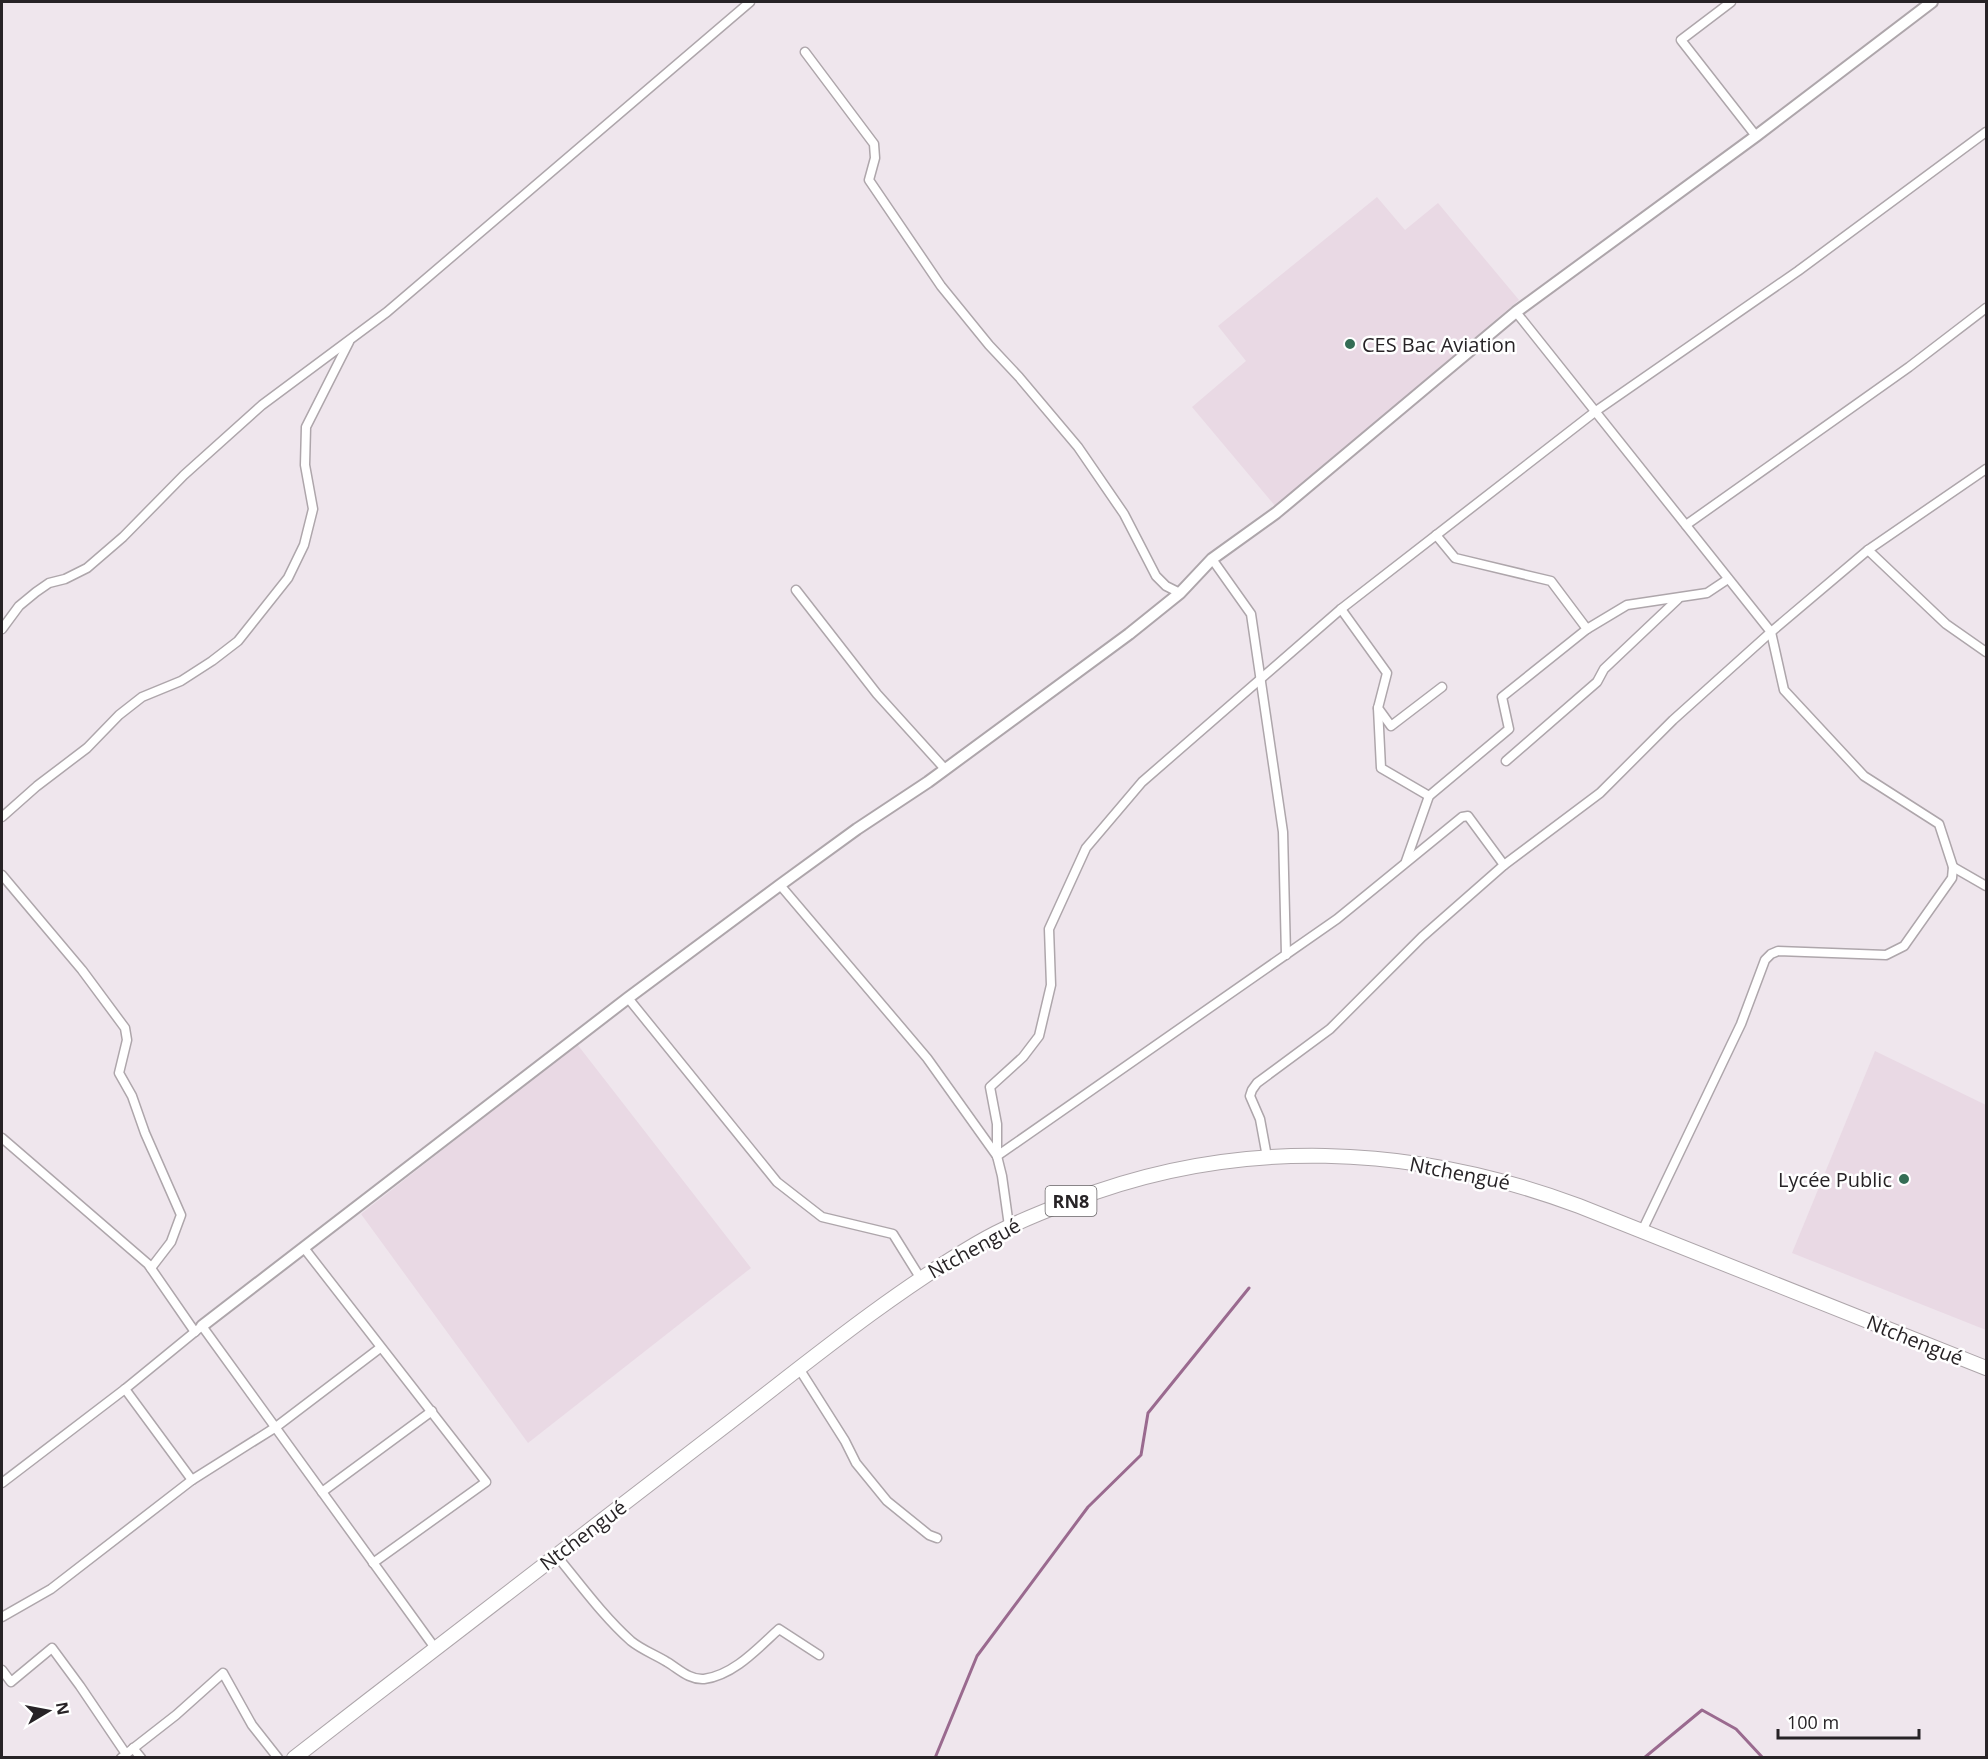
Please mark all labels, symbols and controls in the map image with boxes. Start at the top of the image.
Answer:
place label: CES Bac Aviation [1362,331,1516,358]
marker: CES Bac Aviation [1343,337,1357,351]
street label: Ntchengué [1407,1150,1513,1196]
place label: Lycée Public [1778,1166,1892,1193]
marker: Lycée Public [1897,1172,1911,1186]
road number: RN8 [1046,1186,1096,1216]
street label: Ntchengué [923,1211,1025,1285]
street label: Ntchengué [1863,1308,1967,1372]
street label: Ntchengué [534,1494,632,1576]
north arrow [18,1681,78,1741]
text: N [51,1700,75,1717]
scale bar [1778,1702,1919,1740]
text: 100 m [1787,1710,1839,1734]

